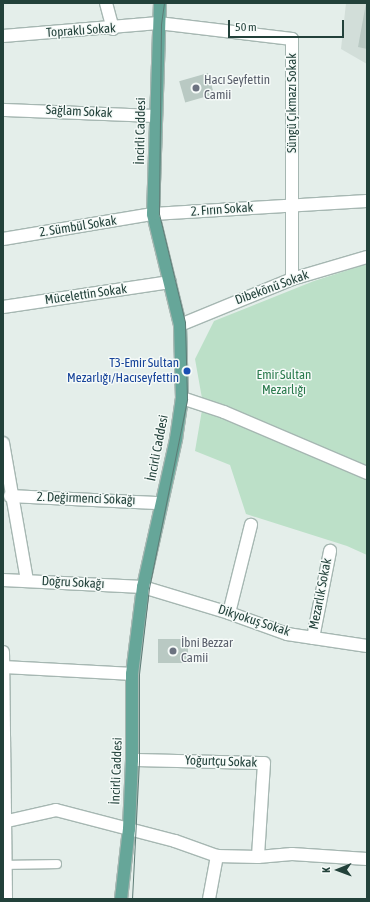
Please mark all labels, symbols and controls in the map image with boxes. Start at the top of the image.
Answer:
scale bar [230,12,346,38]
text: 50 m [235,20,257,34]
street label: Topraklı Sokak [46,21,116,41]
street label: Süngü Çıkmazı Sokak [284,53,300,153]
place label: Hacı Seyfettin Camii [204,73,270,104]
marker: Hacı Seyfettin Camii [191,83,201,93]
street label: İncirli Caddesi [133,97,149,165]
street label: Sağlam Sokak [45,102,113,122]
street label: 2. Fırın Sokak [190,200,254,220]
street label: 2. Sümbül Sokak [38,213,118,241]
street label: Dibekönü Sokak [233,267,311,309]
street label: Mücelettin Sokak [44,282,128,308]
place label: T3-Emir Sultan Mezarlığı/Hacıseyfettin [67,356,179,387]
marker: T3-Emir Sultan Mezarlığı/Hacıseyfettin [182,366,192,376]
park label: Emir Sultan Mezarlığı [257,368,311,399]
street label: İncirli Caddesi [144,414,172,482]
street label: 2. Değirmenci Sokağı [36,489,136,509]
street label: Mezarlık Sokak [306,557,336,631]
street label: Doğru Sokağı [41,574,105,592]
street label: Dikyokuş Sokak [216,602,292,640]
place label: İbni Bezzar Camii [181,636,233,667]
marker: İbni Bezzar Camii [168,646,178,656]
street label: İncirli Caddesi [108,737,126,805]
street label: Yoğurtçu Sokak [185,753,257,771]
north arrow [318,850,358,890]
text: K [320,867,332,873]

